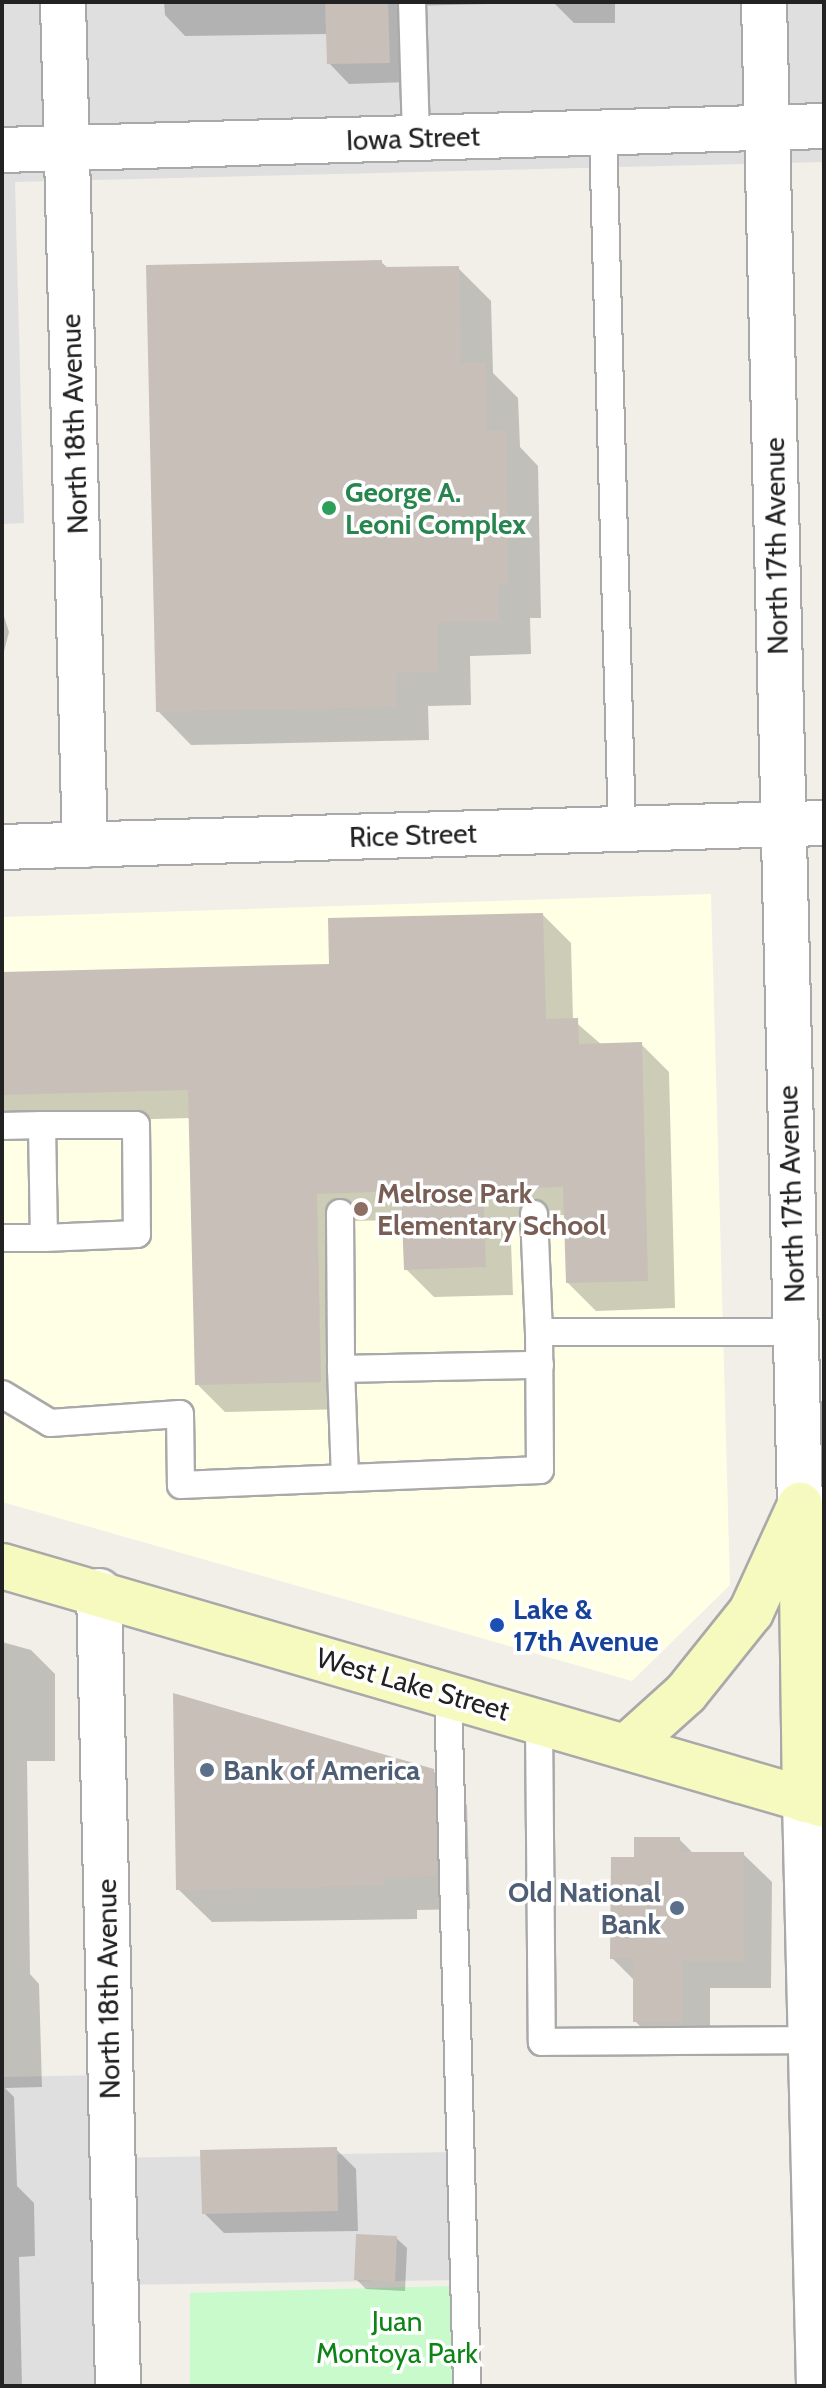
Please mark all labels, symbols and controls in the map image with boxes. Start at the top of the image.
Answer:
street label: Iowa Street [346,119,480,157]
street label: North 18th Avenue [53,313,95,535]
street label: North 17th Avenue [757,437,795,655]
place label: George A. Leoni Complex [345,475,526,541]
marker: George A. Leoni Complex [320,499,338,517]
street label: Rice Street [349,816,477,854]
street label: North 17th Avenue [770,1085,812,1303]
place label: Melrose Park Elementary School [377,1176,606,1242]
marker: Melrose Park Elementary School [352,1200,370,1218]
place label: Lake & 17th Avenue [513,1592,659,1658]
marker: Lake & 17th Avenue [488,1616,506,1634]
street label: West Lake Street [313,1640,513,1728]
place label: Bank of America [223,1753,420,1787]
marker: Bank of America [198,1761,216,1779]
place label: Old National Bank [508,1875,661,1941]
street label: North 18th Avenue [89,1879,127,2099]
marker: Old National Bank [668,1899,686,1917]
park label: Juan Montoya Park [316,2304,478,2370]

